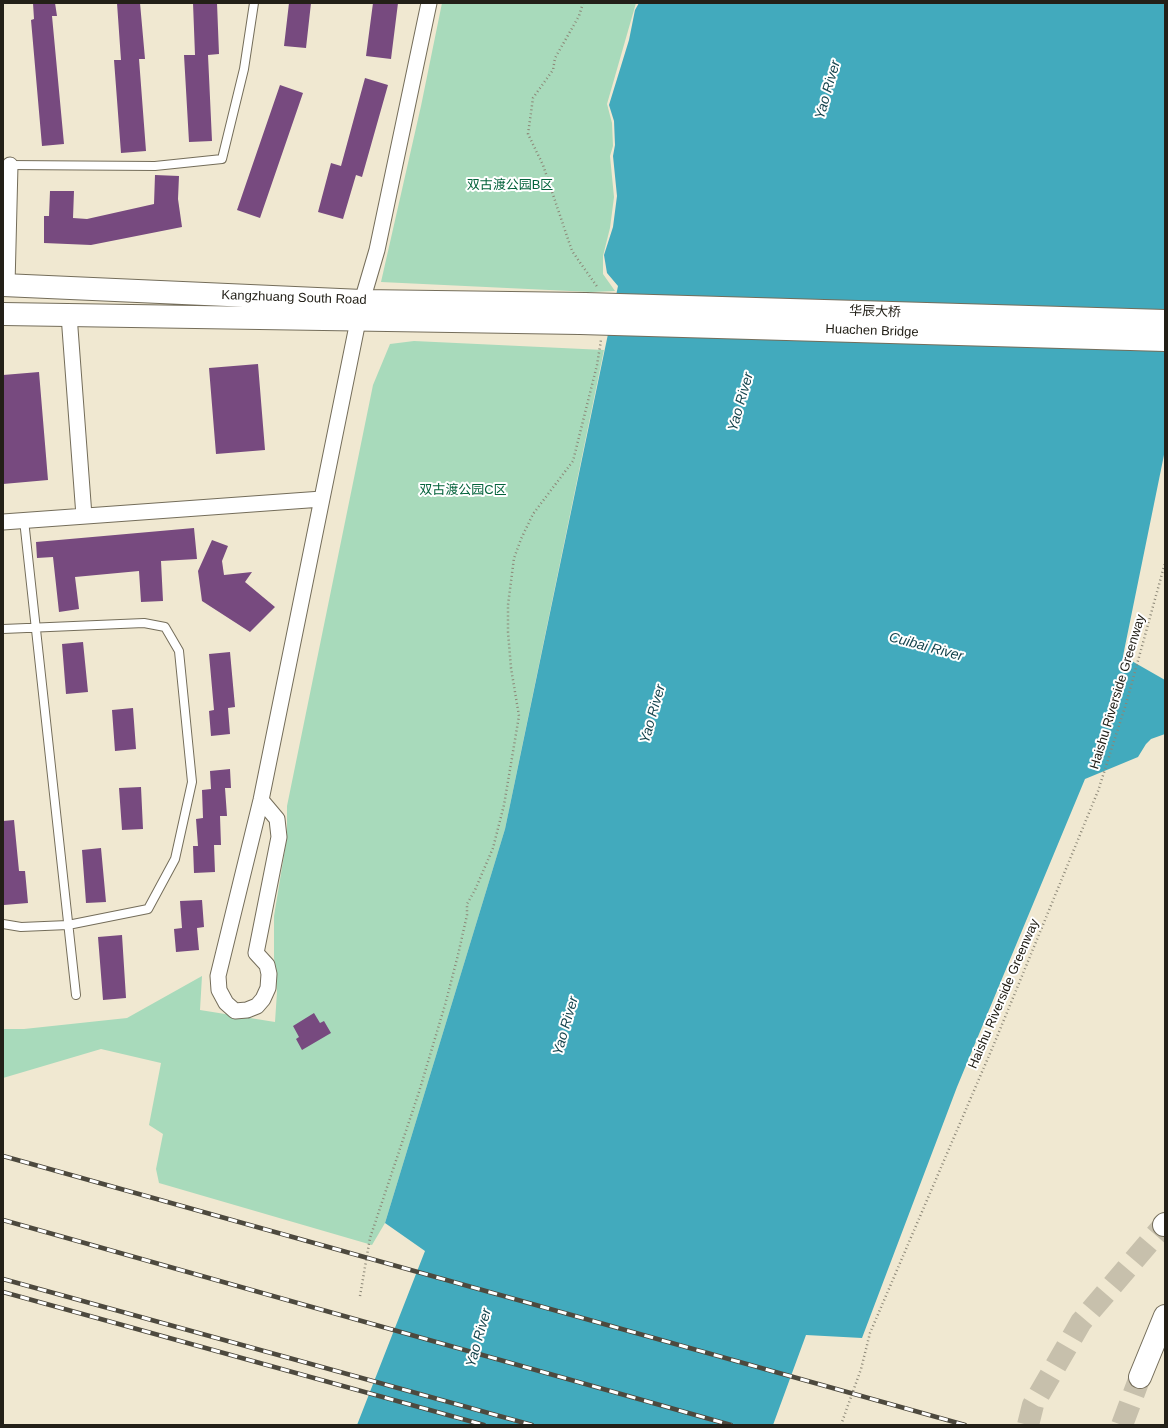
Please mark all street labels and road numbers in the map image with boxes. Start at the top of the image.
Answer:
street label: Kangzhuang South Road [221,288,367,308]
street label: 华辰大桥 [849,303,901,321]
street label: Huachen Bridge [825,322,919,340]
street label: Haishu Riverside Greenway [1087,613,1149,771]
street label: Haishu Riverside Greenway [965,917,1043,1071]

